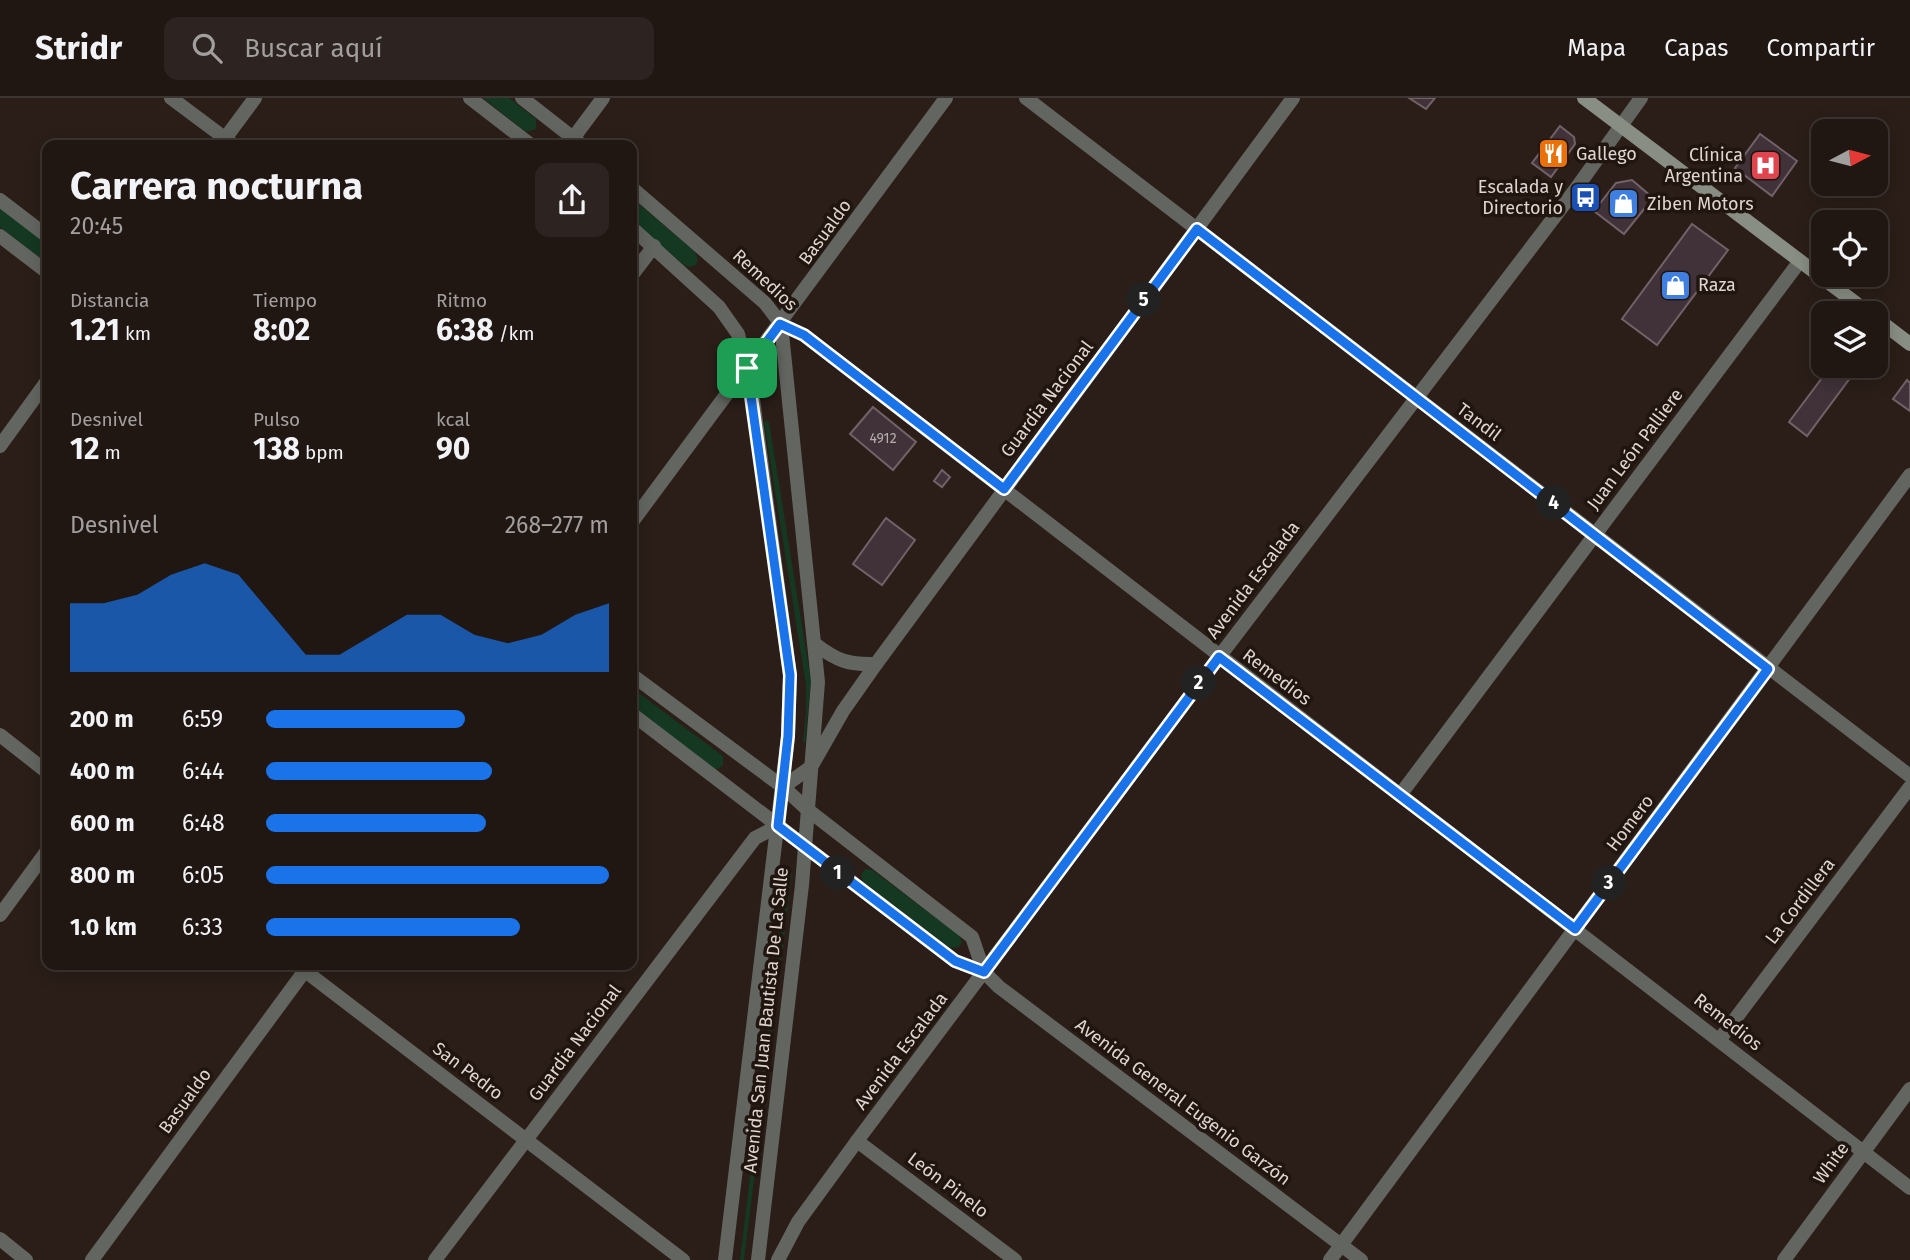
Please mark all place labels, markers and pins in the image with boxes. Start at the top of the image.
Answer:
restaurant icon: Gallego [1536,137,1570,171]
place label: Gallego [1576,143,1637,165]
place label: Clínica Argentina [1665,144,1743,187]
hospital icon: Clínica Argentina [1749,148,1783,182]
place label: Escalada y Directorio [1478,176,1563,219]
bus stop icon: Escalada y Directorio [1569,180,1603,214]
shop icon: Ziben Motors [1607,187,1641,221]
place label: Ziben Motors [1647,193,1754,215]
shop icon: Raza [1658,268,1692,302]
place label: Raza [1698,274,1736,296]
pin: 5 [1126,282,1162,318]
pin [717,338,777,398]
pin: 4 [1536,486,1572,520]
pin: 2 [1182,666,1216,700]
pin: 1 [820,856,856,890]
pin: 3 [1592,866,1626,900]

